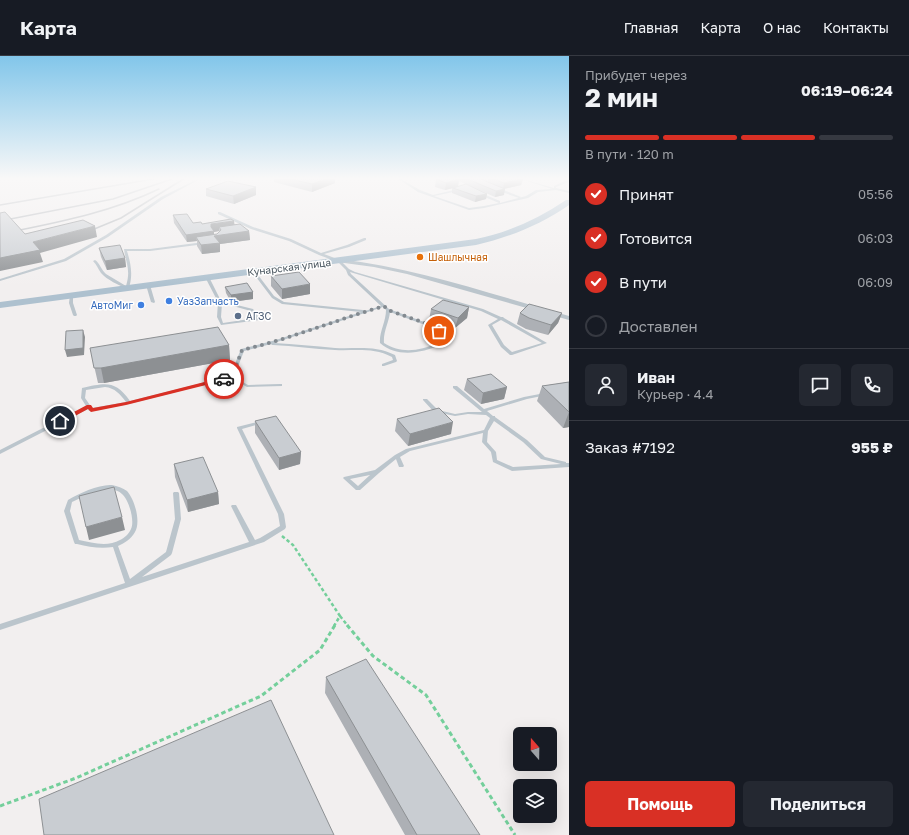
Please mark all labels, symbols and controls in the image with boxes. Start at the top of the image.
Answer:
text: Карта [20,16,77,39]
text: Главная [624,19,678,36]
text: Карта [700,19,741,36]
text: О нас [763,19,801,36]
text: Контакты [823,19,889,36]
text: Прибудет через [585,67,687,83]
text: 06:19–06:24 [801,81,893,99]
text: 2 мин [585,82,658,113]
text: В пути · 120 m [585,146,674,162]
icon: check [585,183,607,205]
text: Принят [619,185,674,203]
text: 05:56 [858,186,893,202]
icon: check [585,227,607,249]
text: Готовится [619,229,692,247]
text: 06:03 [858,230,893,246]
place label: Шашлычная [428,251,488,263]
marker: Шашлычная [415,252,425,262]
street label: Кунарская улица [246,256,332,278]
icon: check [585,271,607,293]
text: В пути [619,273,667,291]
text: 06:09 [857,274,893,290]
place label: УазЗапчасть [177,295,239,307]
marker: УазЗапчасть [164,296,174,306]
place label: АвтоМиг [91,299,133,311]
marker: АвтоМиг [136,300,146,310]
place label: АГЗС [246,310,271,322]
marker: АГЗС [233,311,243,321]
pin [422,314,456,348]
text: Доставлен [619,317,698,335]
icon: bag [428,320,450,342]
courier [204,359,244,399]
button: person [585,364,627,406]
button: chat [799,364,841,406]
button: phone [851,364,893,406]
icon: car [213,368,235,390]
text: Иван [637,368,675,386]
text: Курьер · 4.4 [637,386,714,402]
pin [43,404,77,438]
icon: home [49,410,71,432]
text: Заказ #7192 [585,438,675,456]
text: 955 ₽ [851,438,893,456]
north arrow [513,727,557,771]
map controls [513,727,557,823]
button: layers [513,779,557,823]
button: Помощь [585,781,735,827]
button: Поделиться [743,781,893,827]

